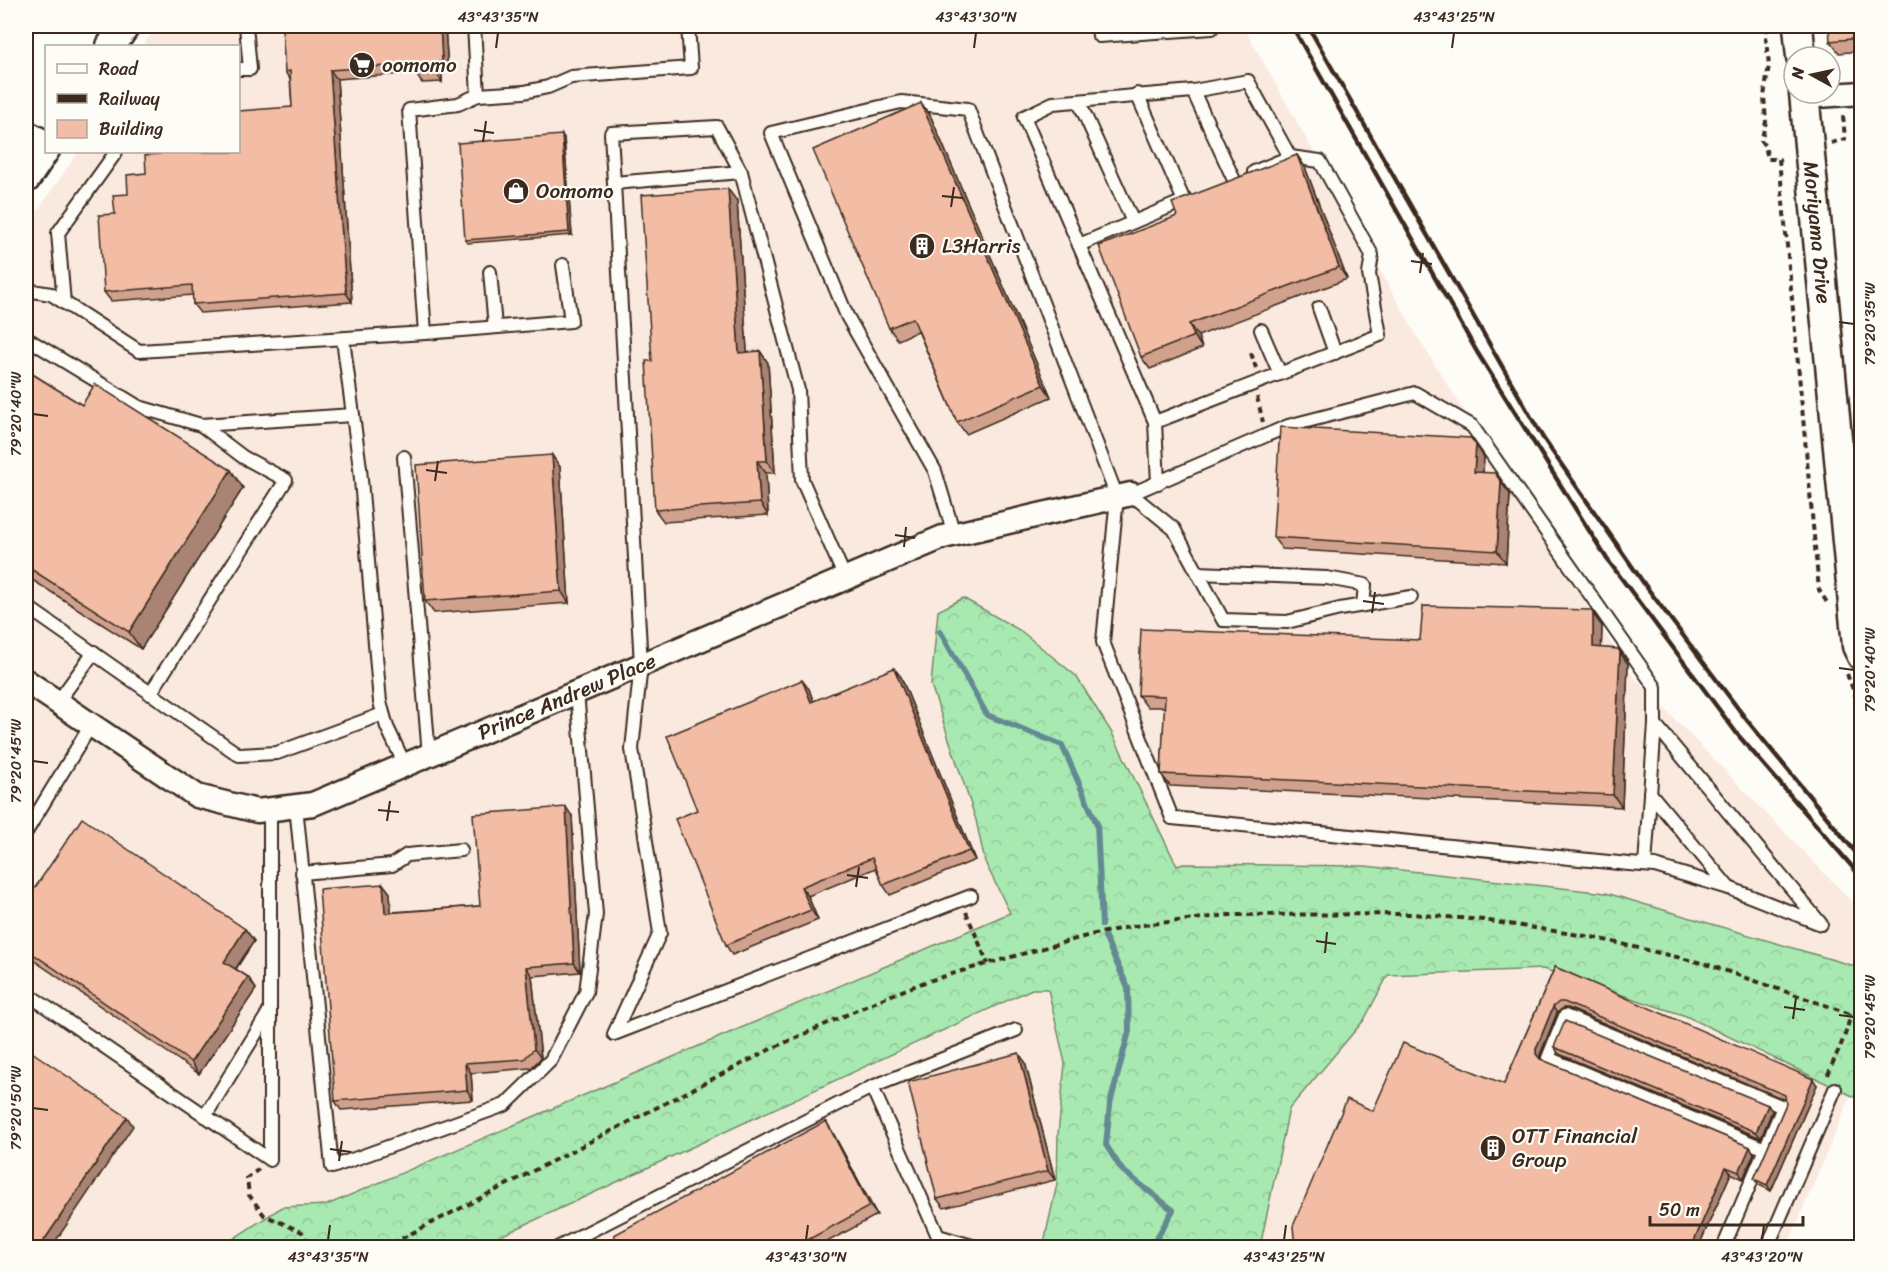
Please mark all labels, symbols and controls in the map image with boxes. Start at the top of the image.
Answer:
text: 43°43'35"N [457,4,539,30]
text: 43°43'30"N [935,4,1017,30]
text: 43°43'25"N [1413,4,1495,30]
legend [45,45,240,153]
north arrow [1782,45,1842,105]
place label: oomomo [382,46,457,84]
supermarket icon: oomomo [347,50,377,80]
text: Road [99,53,139,85]
text: N [1782,65,1813,81]
text: Railway [99,83,161,115]
text: Building [99,113,163,145]
street label: Moriyama Drive [1792,160,1843,305]
place label: Oomomo [536,172,614,210]
shop icon: Oomomo [501,176,531,206]
place label: L3Harris [942,227,1021,265]
building icon: L3Harris [907,231,937,261]
text: 79°20'35"W [1857,282,1883,366]
text: 79°20'40"W [3,371,29,456]
text: 79°20'40"W [1857,627,1883,712]
street label: Prince Andrew Place [472,642,662,751]
text: 79°20'45"W [3,718,29,803]
text: 79°20'45"W [1857,974,1883,1059]
text: 79°20'50"W [3,1065,29,1150]
place label: OTT Financial Group [1512,1117,1638,1179]
building icon: OTT Financial Group [1478,1133,1508,1163]
scale bar [1650,1189,1803,1227]
text: 50 m [1659,1194,1700,1226]
text: 43°43'35"N [287,1244,369,1270]
text: 43°43'30"N [765,1244,847,1270]
text: 43°43'25"N [1243,1244,1325,1270]
text: 43°43'20"N [1721,1244,1804,1270]

